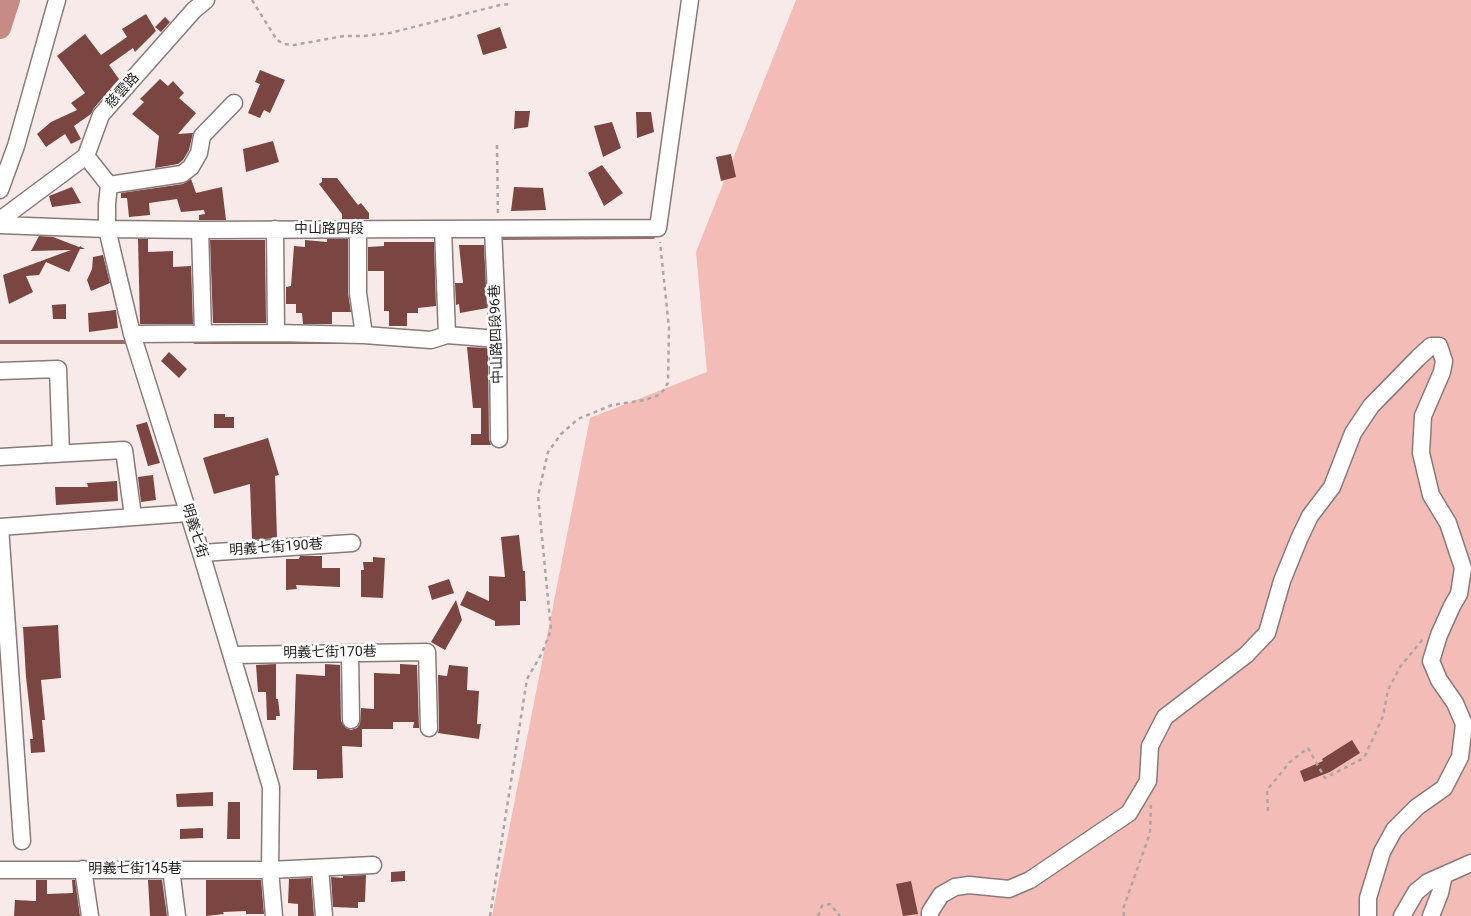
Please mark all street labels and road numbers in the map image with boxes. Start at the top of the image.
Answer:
street label: 慈雲路 [103,70,143,112]
street label: 中山路四段 [294,221,364,237]
street label: 中山路四段96巷 [487,284,507,384]
street label: 明義七街 [178,502,210,560]
street label: 明義七街190巷 [229,536,323,560]
street label: 明義七街170巷 [283,644,377,662]
street label: 明義七街145巷 [88,861,182,877]

